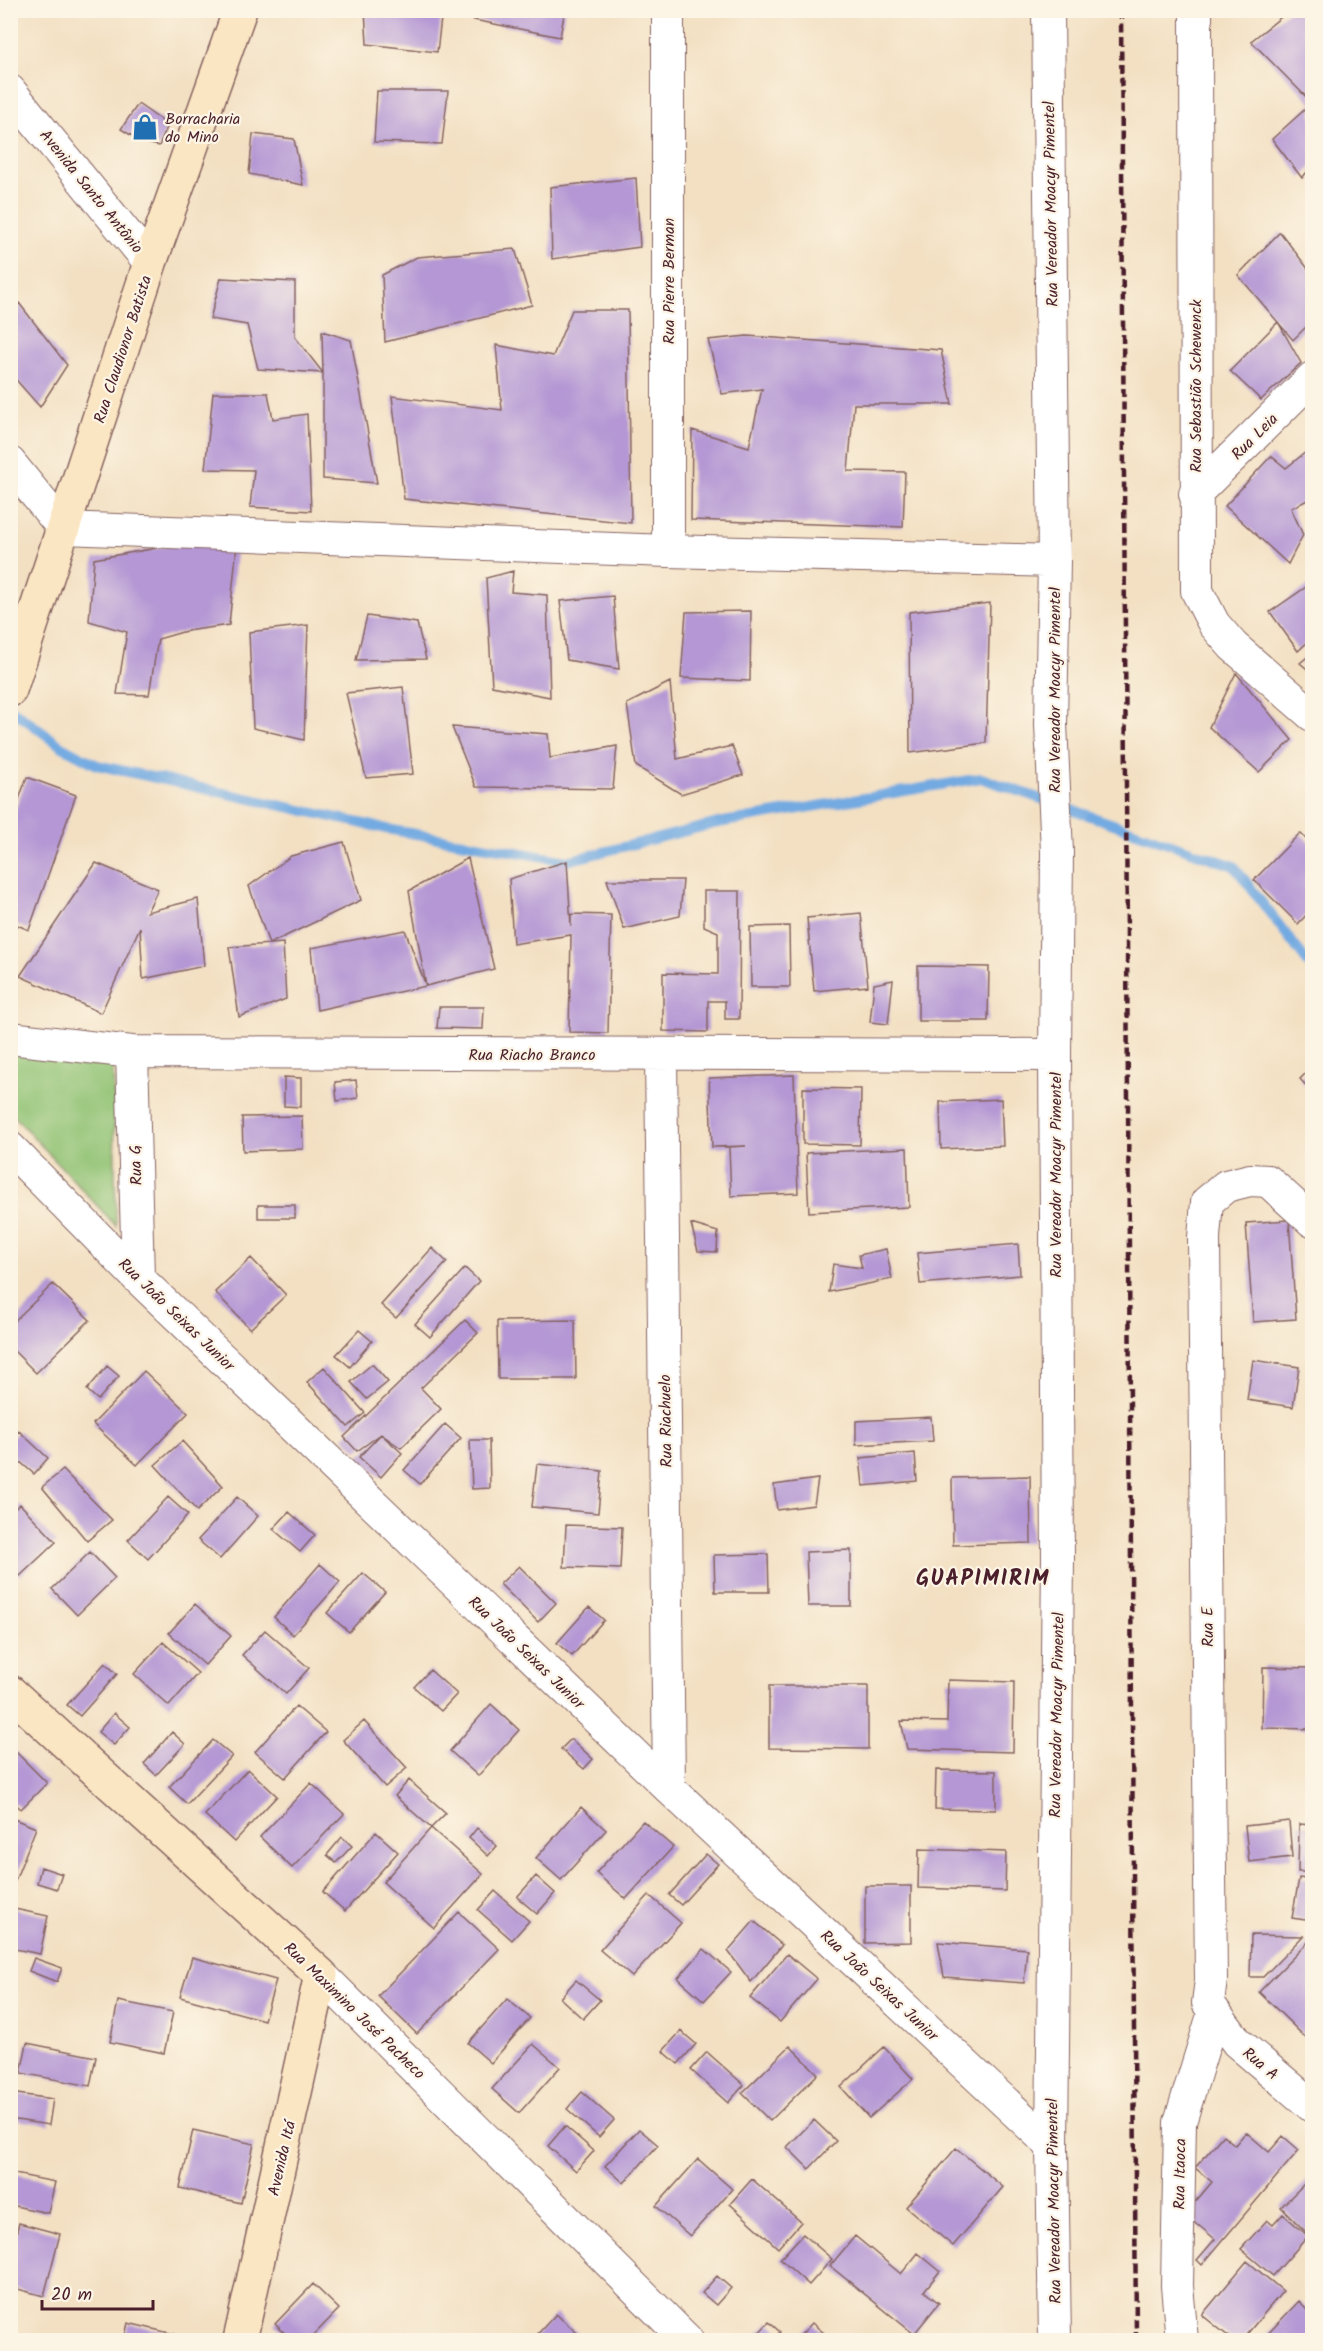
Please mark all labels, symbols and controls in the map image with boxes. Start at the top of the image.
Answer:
street label: Rua Vereador Moacyr Pimentel [1037,101,1066,307]
place label: Borracharia do Mino [165,107,240,150]
shop icon: Borracharia do Mino [130,112,160,142]
street label: Avenida Santo Antônio [33,124,149,259]
street label: Rua Pierre Berman [657,218,682,344]
street label: Rua Claudionor Batista [88,272,159,427]
street label: Rua Sebastião Schewenck [1184,299,1209,473]
street label: Rua Leia [1226,408,1284,466]
street label: Rua Vereador Moacyr Pimentel [1043,587,1068,793]
street label: Rua Riacho Branco [469,1043,595,1068]
street label: Rua Vereador Moacyr Pimentel [1044,1072,1069,1278]
street label: Rua G [123,1144,150,1186]
street label: Rua João Seixas Junior [112,1253,241,1379]
street label: Rua Riachuelo [653,1374,680,1468]
district label: GUAPIMIRIM [916,1562,1050,1597]
street label: Rua João Seixas Junior [462,1591,591,1717]
street label: Rua E [1196,1606,1221,1647]
street label: Rua Vereador Moacyr Pimentel [1043,1612,1072,1818]
street label: Rua João Seixas Junior [814,1924,945,2049]
street label: Rua Maximino José Pacheco [277,1936,431,2086]
street label: Rua A [1236,2041,1284,2087]
street label: Rua Vereador Moacyr Pimentel [1040,2098,1069,2304]
street label: Avenida Itá [262,2117,304,2198]
street label: Rua Itaoca [1167,2138,1194,2210]
scale bar [42,2273,153,2311]
text: 20 m [51,2281,92,2310]

